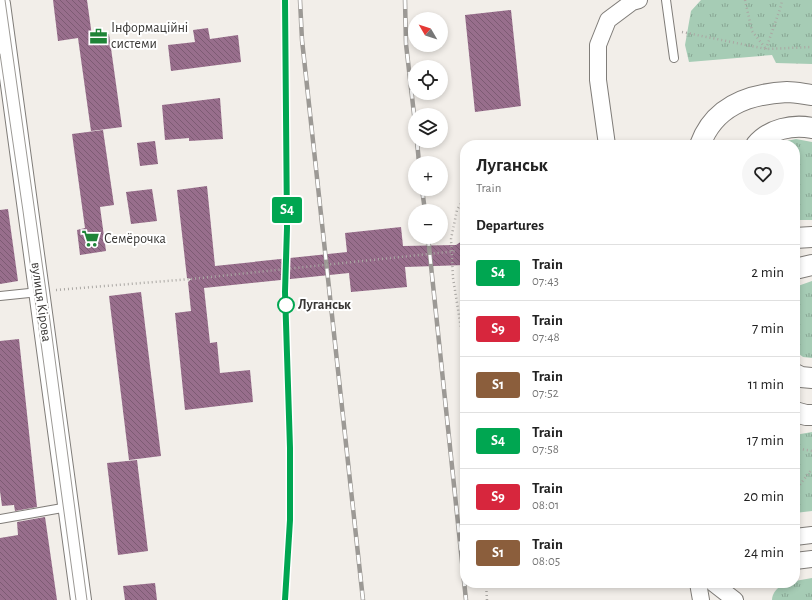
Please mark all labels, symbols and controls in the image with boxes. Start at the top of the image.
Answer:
north arrow [408,12,448,52]
map controls [408,12,448,244]
place label: Інформаційні системи [111,21,188,51]
office icon: Інформаційні системи [88,26,108,46]
button: locate [408,60,448,100]
button: layers [408,108,448,148]
button: heart [742,153,784,195]
button: + [408,156,448,196]
text: Луганськ [476,156,548,175]
text: Train [476,182,501,195]
line badge: S4 [269,197,305,223]
text: S4 [280,203,294,217]
button: − [408,204,448,244]
text: Departures [476,218,544,233]
supermarket icon: Семёрочка [81,229,101,249]
place label: Семёрочка [104,232,166,246]
text: Train [532,257,563,272]
street label: вулиця Кірова [28,261,54,343]
text: 2 min [751,265,784,280]
text: S4 [491,266,505,280]
text: 07:43 [532,275,559,288]
marker: Луганськ [277,296,295,314]
place label: Луганськ [298,298,351,312]
text: Train [532,313,563,328]
text: 7 min [752,321,784,336]
text: S9 [491,322,505,336]
text: 07:48 [532,331,560,344]
text: Train [532,369,563,384]
text: 11 min [748,377,784,392]
text: S1 [492,378,504,392]
text: 07:52 [532,387,559,400]
text: Train [532,425,563,440]
text: 17 min [747,433,784,448]
text: S4 [491,434,505,448]
text: 07:58 [532,443,559,456]
text: Train [532,481,563,496]
text: 20 min [743,489,784,504]
text: S9 [491,490,505,504]
text: 08:01 [532,499,559,512]
text: Train [532,537,563,552]
text: 24 min [744,545,784,560]
text: S1 [492,546,504,560]
text: 08:05 [532,555,560,568]

